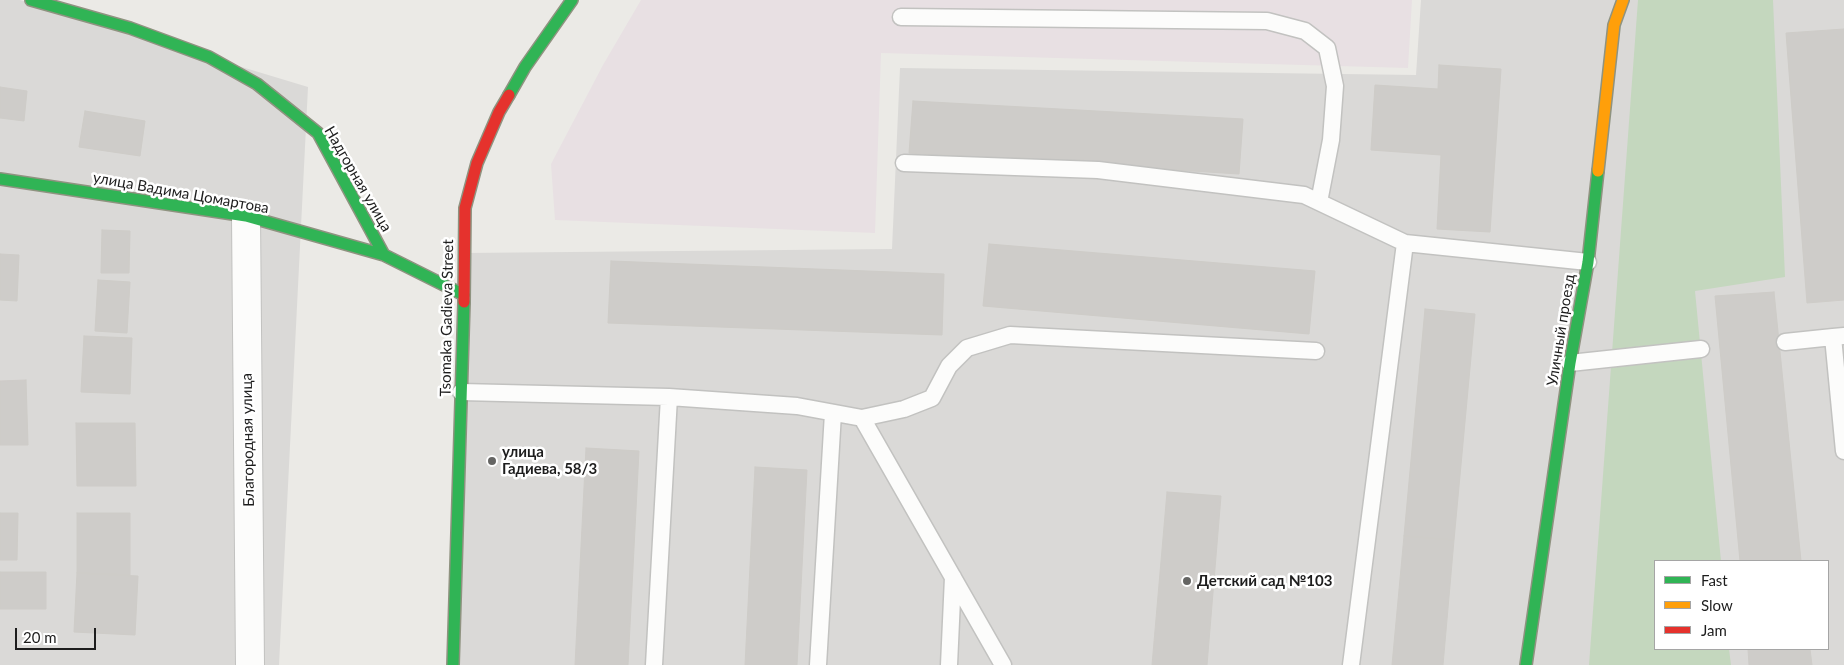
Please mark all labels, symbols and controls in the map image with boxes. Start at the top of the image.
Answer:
street label: Надгорная улица [321,123,395,235]
street label: улица Вадима Цомартова [92,169,270,217]
street label: Tsomaka Gadieva Street [437,239,457,397]
street label: Уличный проезд [1543,273,1579,387]
street label: Благородная улица [238,373,258,507]
place label: улица Гадиева, 58/3 [502,443,597,478]
marker: улица Гадиева, 58/3 [486,455,498,467]
legend [1654,560,1829,650]
text: Fast [1701,571,1728,589]
place label: Детский сад №103 [1197,572,1332,590]
marker: Детский сад №103 [1181,575,1193,587]
text: Slow [1701,596,1733,614]
scale bar [18,618,99,650]
text: Jam [1701,621,1727,639]
text: 20 m [23,628,57,646]

